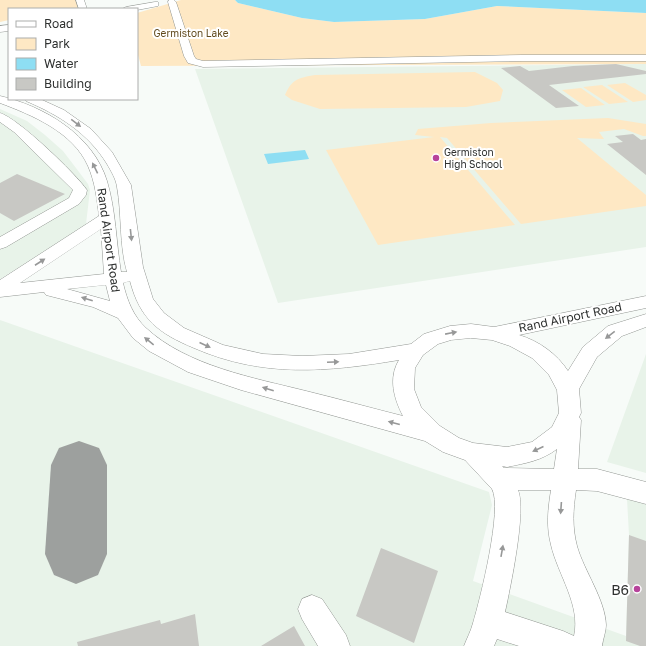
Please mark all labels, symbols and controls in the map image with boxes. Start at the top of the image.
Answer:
legend [8,8,138,100]
text: Road [44,16,73,31]
park label: Germiston Lake [154,27,229,39]
text: Park [44,36,70,51]
text: Water [44,56,78,71]
text: Building [44,76,92,91]
one-way arrow [71,119,82,128]
place label: Germiston High School [444,146,502,170]
marker: Germiston High School [431,153,441,163]
one-way arrow [92,163,98,174]
street label: Rand Airport Road [94,187,124,293]
one-way arrow [127,229,134,241]
one-way arrow [34,258,45,266]
one-way arrow [81,296,93,302]
street label: Rand Airport Road [517,299,623,335]
one-way arrow [445,330,457,336]
one-way arrow [605,331,616,340]
one-way arrow [143,336,154,345]
one-way arrow [199,342,211,348]
one-way arrow [327,358,339,365]
one-way arrow [262,386,274,392]
one-way arrow [388,420,400,426]
one-way arrow [532,446,543,452]
one-way arrow [558,502,565,514]
one-way arrow [499,545,505,557]
place label: B6 [611,581,629,598]
marker: B6 [632,584,642,594]

